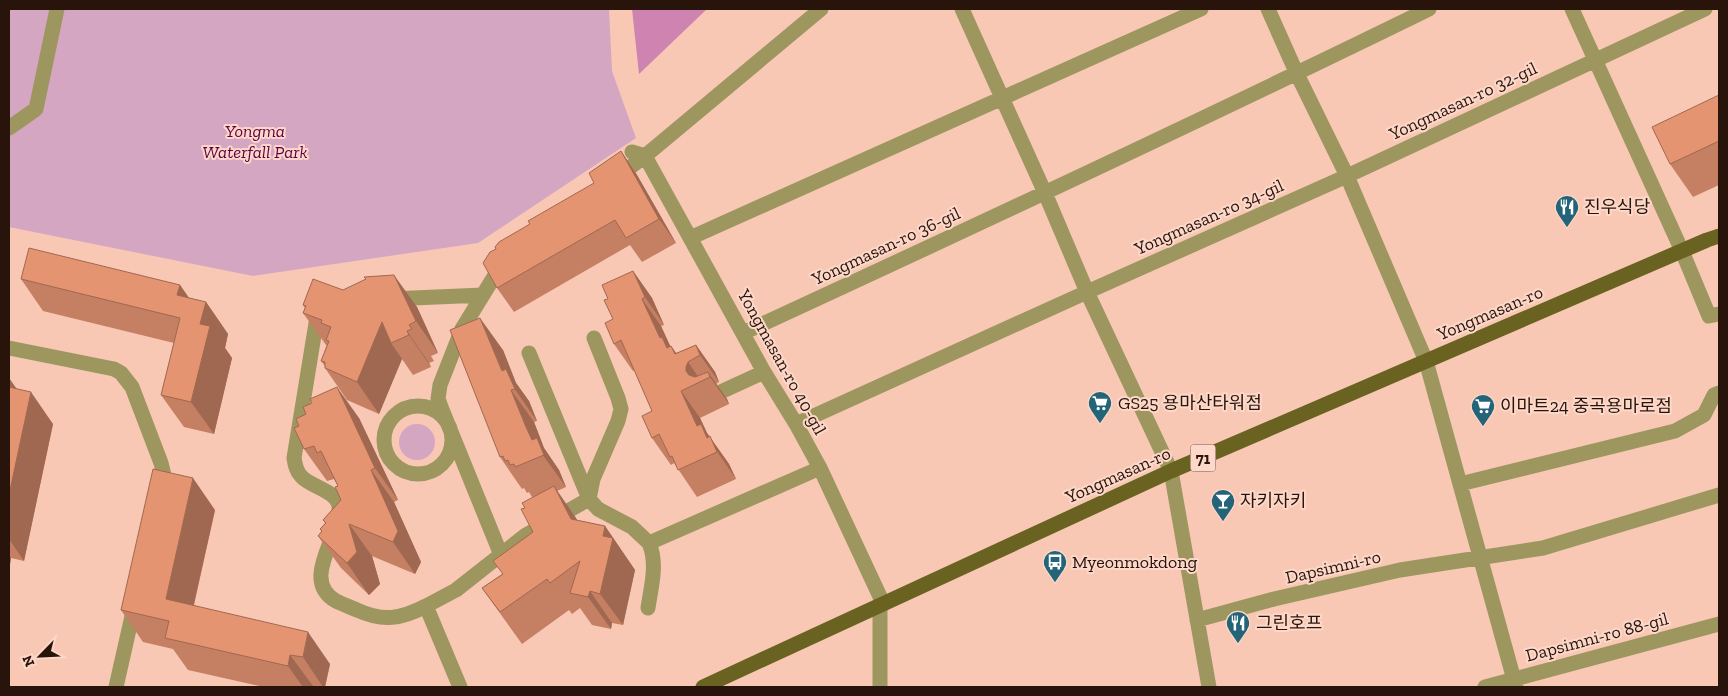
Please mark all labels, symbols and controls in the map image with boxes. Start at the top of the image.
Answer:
street label: Yongmasan-ro 32-gil [1385,57,1541,145]
park label: Yongma Waterfall Park [203,120,307,163]
street label: Yongmasan-ro 34-gil [1130,174,1287,260]
restaurant icon: 진우식당 [1554,194,1580,228]
place label: 진우식당 [1584,196,1650,218]
street label: Yongmasan-ro 36-gil [807,202,964,290]
street label: Yongmasan-ro [1433,281,1546,346]
street label: Yongmasan-ro 40-gil [732,285,831,439]
supermarket icon: GS25 용마산타워점 [1087,390,1113,424]
place label: GS25 용마산타워점 [1118,392,1262,414]
supermarket icon: 이마트24 중곡용마로점 [1470,393,1496,427]
place label: 이마트24 중곡용마로점 [1500,395,1672,417]
street label: Yongmasan-ro [1061,442,1174,508]
road number: 71 [1190,444,1216,472]
bar icon: 자키자키 [1210,488,1236,522]
place label: 자키자키 [1240,490,1306,512]
street label: Dapsimni-ro [1283,545,1383,589]
bus stop icon: Myeonmokdong [1042,549,1068,583]
place label: Myeonmokdong [1072,551,1198,573]
street label: Dapsimni-ro 88-gil [1523,607,1671,667]
restaurant icon: 그린호프 [1225,610,1251,644]
place label: 그린호프 [1256,612,1322,634]
north arrow [15,631,65,681]
text: N [19,652,39,669]

